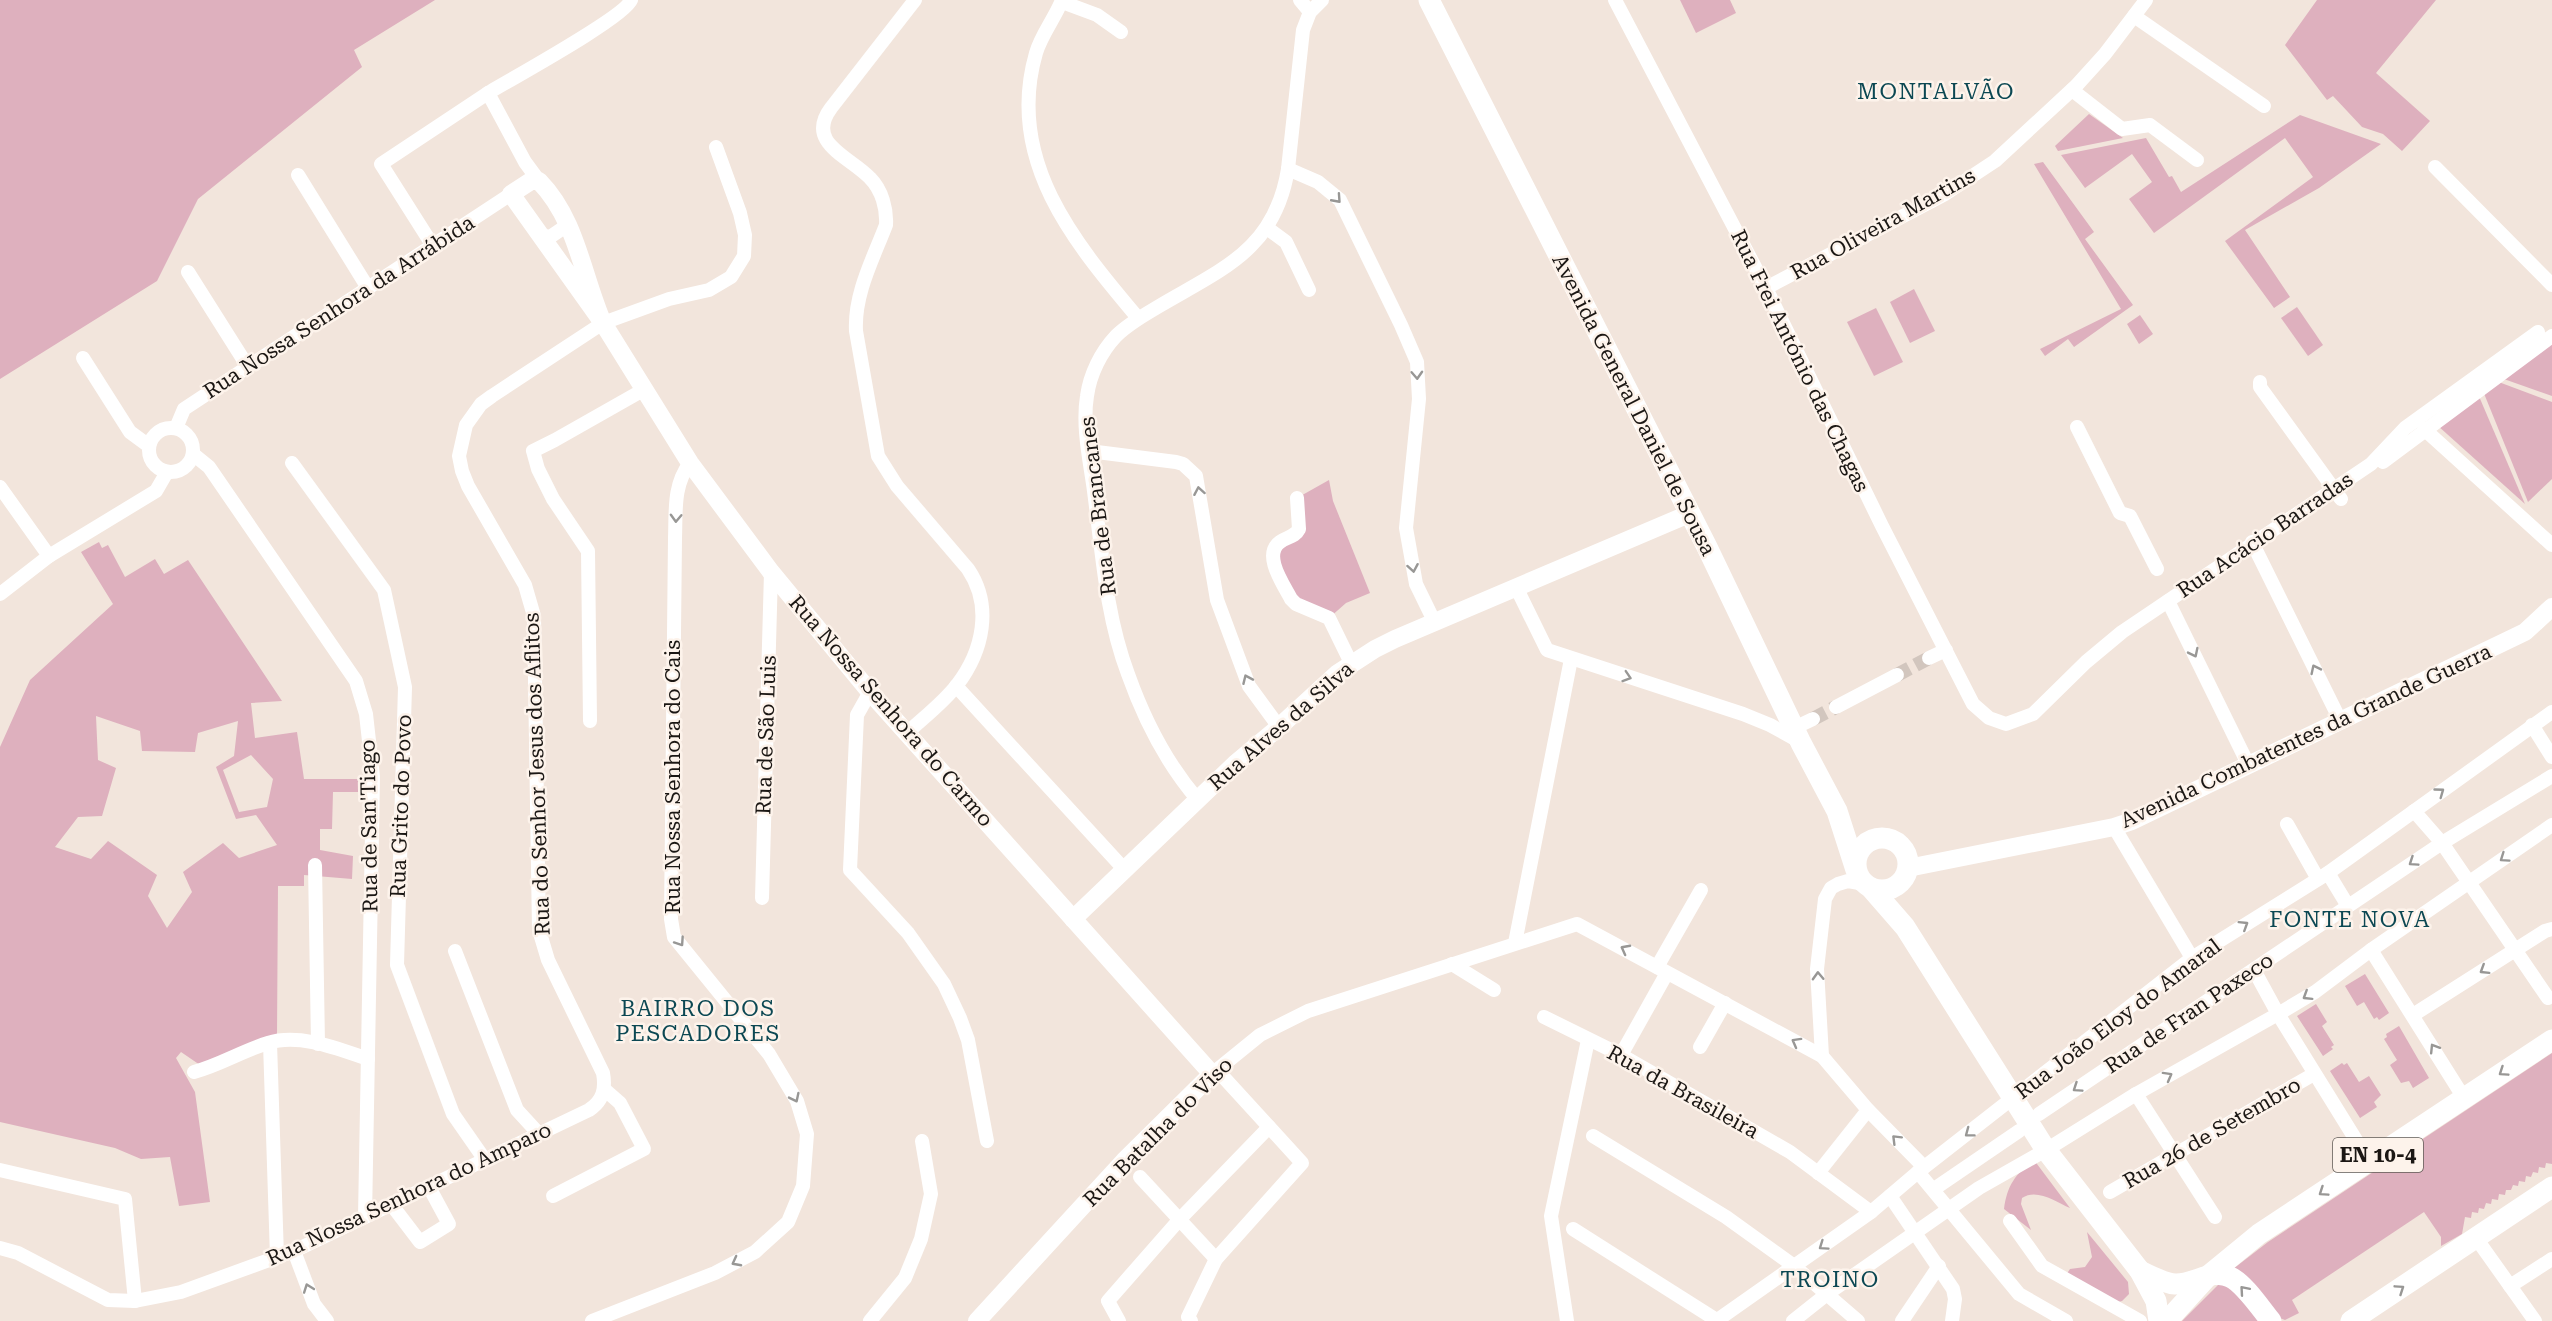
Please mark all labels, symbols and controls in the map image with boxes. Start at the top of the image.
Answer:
district label: MONTALVÃO [1857,78,2015,104]
street label: Rua Oliveira Martins [1787,163,1979,285]
one-way arrow [1329,192,1340,203]
street label: Rua Nossa Senhora da Arrábida [199,210,479,404]
street label: Rua Frei António das Chagas [1726,226,1874,496]
street label: Avenida General Daniel de Sousa [1547,250,1721,560]
one-way arrow [1411,370,1424,379]
street label: Rua de Brancanes [1075,415,1121,597]
street label: Rua Acácio Barradas [2173,467,2357,603]
one-way arrow [1193,487,1206,497]
one-way arrow [669,514,682,523]
one-way arrow [1406,563,1419,573]
street label: Rua Nossa Senhora do Carmo [784,591,998,831]
street label: Rua do Senhor Jesus dos Aflitos [519,612,555,936]
street label: Avenida Combatentes da Grande Guerra [2117,639,2496,833]
street label: Rua Nossa Senhora do Cais [661,640,685,914]
one-way arrow [2187,647,2199,658]
street label: Rua de São Luis [751,655,781,815]
street label: Rua Alves da Silva [1204,656,1359,795]
one-way arrow [2311,665,2322,675]
one-way arrow [1621,669,1632,682]
one-way arrow [1242,675,1254,686]
street label: Rua Grito do Povo [386,714,416,898]
street label: Rua de San'Tiago [355,739,383,913]
one-way arrow [2433,788,2444,799]
one-way arrow [2500,851,2511,862]
one-way arrow [2409,855,2420,866]
district label: FONTE NOVA [2269,907,2431,932]
one-way arrow [2238,921,2248,933]
street label: Rua João Eloy do Amaral [2011,934,2226,1104]
one-way arrow [672,935,683,946]
one-way arrow [1620,945,1631,956]
street label: Rua de Fran Paxeco [2100,948,2278,1078]
one-way arrow [2480,962,2490,974]
one-way arrow [1812,972,1824,981]
one-way arrow [2303,989,2313,1001]
district label: BAIRRO DOS PESCADORES [615,996,781,1046]
one-way arrow [1792,1038,1802,1049]
street label: Rua da Brasileira [1603,1040,1763,1144]
one-way arrow [2429,1044,2441,1054]
street label: Rua Batalha do Viso [1078,1052,1238,1212]
one-way arrow [2499,1065,2510,1076]
street label: Rua 26 de Setembro [2119,1072,2305,1194]
one-way arrow [2162,1072,2172,1083]
one-way arrow [2073,1081,2084,1092]
one-way arrow [787,1092,799,1103]
street label: Rua Nossa Senhora do Amparo [263,1117,555,1271]
one-way arrow [1964,1126,1975,1137]
one-way arrow [1892,1135,1903,1145]
road number: EN 10-4 [2333,1138,2423,1172]
one-way arrow [2319,1184,2330,1195]
one-way arrow [1818,1239,1829,1250]
one-way arrow [732,1255,742,1266]
district label: TROINO [1780,1267,1880,1292]
one-way arrow [302,1283,315,1294]
one-way arrow [2394,1285,2405,1296]
one-way arrow [2241,1286,2252,1297]

